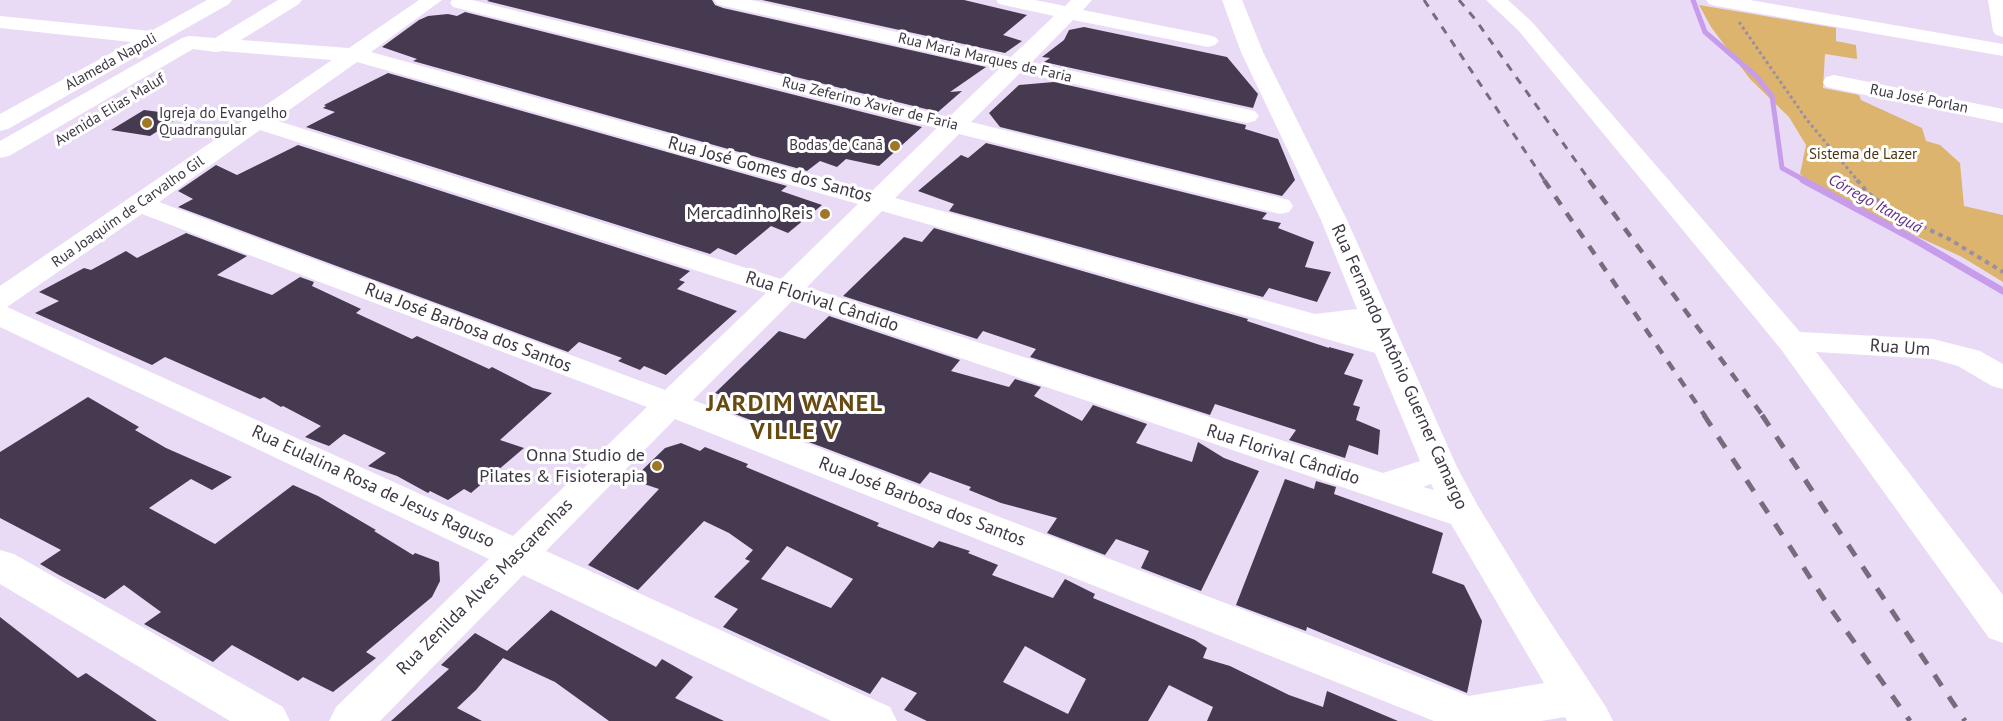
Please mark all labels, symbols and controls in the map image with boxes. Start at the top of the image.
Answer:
street label: Alameda Napoli [62,29,160,95]
street label: Rua Maria Marques de Faria [896,29,1074,87]
street label: Avenida Elias Maluf [52,70,168,150]
street label: Rua Zeferino Xavier de Faria [780,73,960,135]
street label: Rua José Porlan [1868,81,1970,117]
place label: Igreja do Evangelho Quadrangular [159,105,287,140]
marker: Igreja do Evangelho Quadrangular [140,116,154,130]
street label: Rua José Gomes dos Santos [666,132,874,208]
place label: Bodas de Canã [789,137,883,155]
marker: Bodas de Canã [888,139,902,153]
park label: Sistema de Lazer [1809,146,1917,164]
street label: Rua Joaquim de Carvalho Gil [48,152,208,272]
water label: Córrego Itanguá [1825,170,1925,238]
place label: Mercadinho Reis [686,203,813,225]
marker: Mercadinho Reis [818,207,832,221]
street label: Rua Fernando Antônio Guerner Camargo [1326,221,1472,513]
street label: Rua Florival Cândido [743,267,901,337]
street label: Rua José Barbosa dos Santos [362,279,574,377]
street label: Rua Um [1869,335,1931,361]
district label: JARDIM WANEL VILLE V [706,390,884,446]
street label: Rua Florival Cândido [1204,420,1362,490]
street label: Rua Eulalina Rosa de Jesus Raguso [248,421,498,553]
place label: Onna Studio de Pilates & Fisioterapia [479,445,645,488]
street label: Rua José Barbosa dos Santos [816,453,1028,551]
marker: Onna Studio de Pilates & Fisioterapia [650,459,664,473]
street label: Rua Zenilda Alves Mascarenhas [392,494,578,680]

